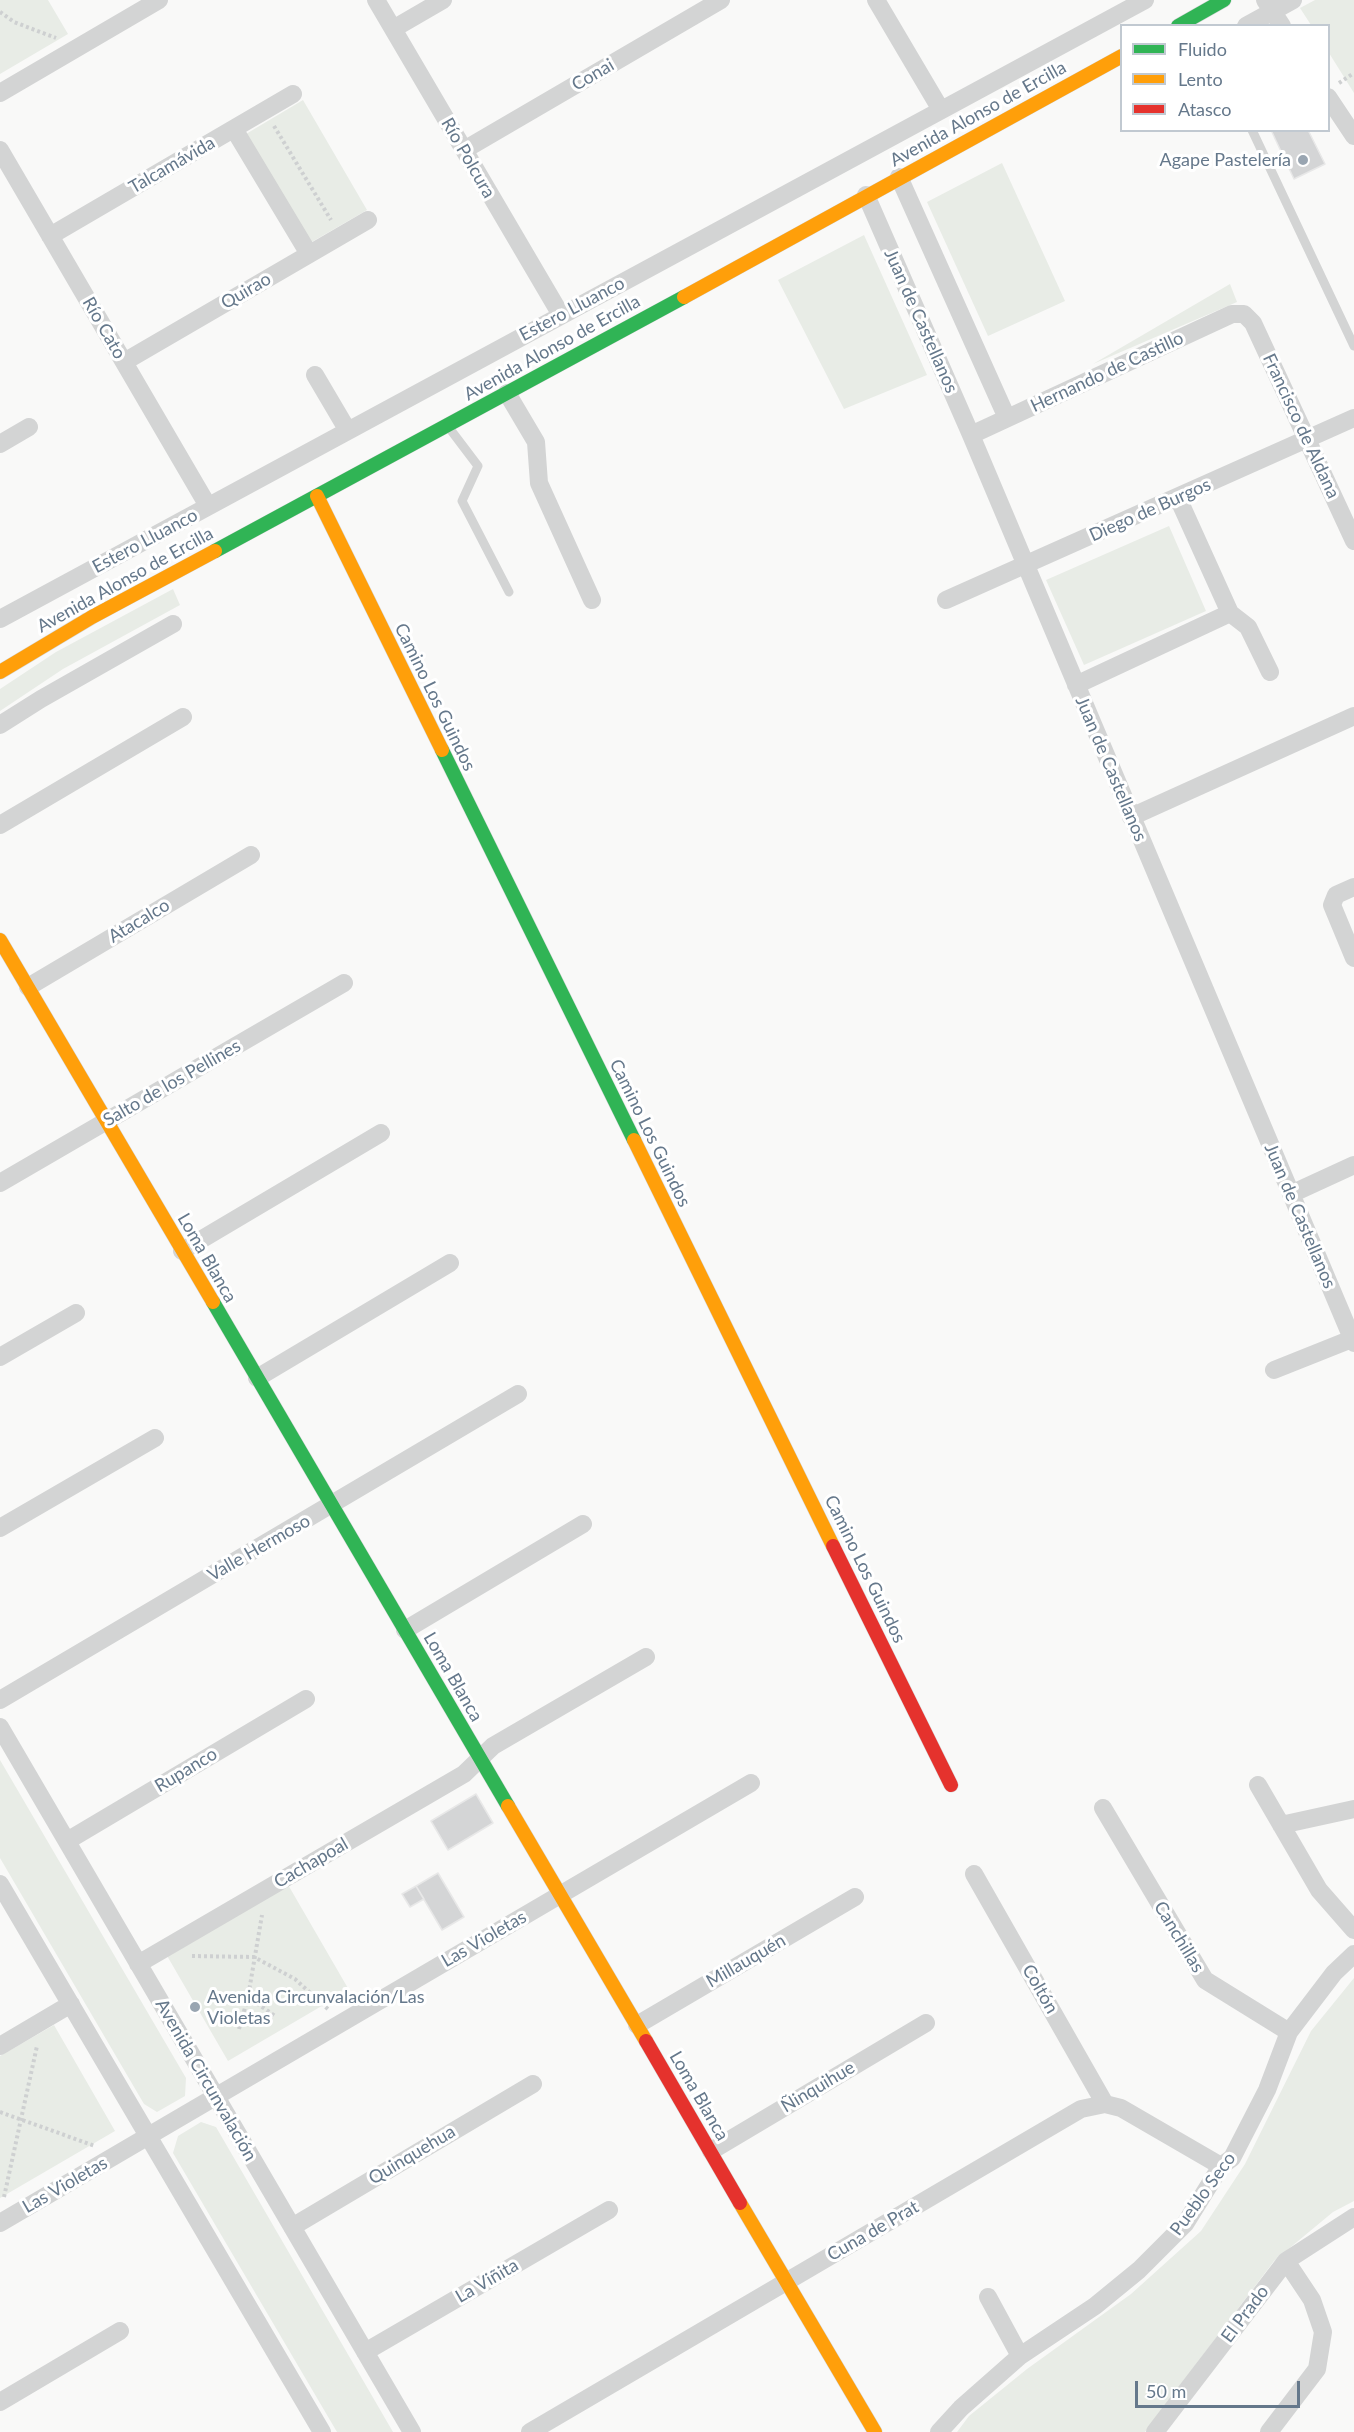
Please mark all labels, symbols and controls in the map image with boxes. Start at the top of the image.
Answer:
legend [1120,24,1330,132]
text: Fluido [1178,38,1227,60]
street label: Conai [568,54,618,96]
street label: Avenida Alonso de Ercilla [886,57,1070,171]
text: Lento [1178,68,1223,90]
text: Atasco [1178,98,1231,120]
street label: Río Polcura [436,114,500,202]
street label: Talcamávida [125,132,219,198]
place label: Agape Pastelería [1160,149,1291,171]
marker: Agape Pastelería [1296,153,1310,167]
street label: Juan de Castellanos [880,246,962,396]
street label: Quirao [217,268,275,314]
street label: Estero Lluanco [516,272,628,346]
street label: Avenida Alonso de Ercilla [460,291,644,405]
street label: Río Cato [78,293,130,363]
street label: Hernando de Castillo [1027,327,1187,417]
street label: Francisco de Aldana [1258,350,1344,502]
street label: Diego de Burgos [1086,474,1214,546]
street label: Estero Lluanco [89,504,201,578]
street label: Avenida Alonso de Ercilla [33,523,217,637]
street label: Camino Los Guindos [390,620,480,774]
street label: Juan de Castellanos [1071,693,1151,845]
street label: Atacalco [105,894,173,948]
street label: Salto de los Pellines [99,1035,245,1131]
street label: Camino Los Guindos [605,1056,695,1210]
street label: Juan de Castellanos [1260,1140,1340,1292]
street label: Loma Blanca [173,1210,241,1306]
street label: Camino Los Guindos [820,1492,910,1646]
street label: Valle Hermoso [204,1510,314,1586]
street label: Loma Blanca [419,1629,487,1725]
street label: Rupanco [151,1743,221,1797]
street label: Cachapoal [270,1833,352,1893]
street label: Canchillas [1149,1897,1209,1977]
street label: Las Violetas [438,1906,530,1972]
street label: Millauquén [702,1930,790,1992]
street label: Coltón [1017,1961,1063,2017]
place label: Avenida Circunvalación/Las Violetas [207,1986,425,2028]
street label: Avenida Circunvalación [151,1995,261,2165]
marker: Avenida Circunvalación/Las Violetas [188,2000,202,2014]
street label: Loma Blanca [665,2048,733,2144]
street label: Ñinquihue [777,2057,859,2117]
street label: Quinquehua [365,2121,459,2189]
street label: Pueblo Seco [1166,2148,1240,2240]
street label: Las Violetas [19,2152,111,2218]
street label: Cuna de Prat [823,2196,923,2266]
street label: La Viñita [452,2254,522,2308]
street label: El Prado [1217,2281,1273,2347]
scale bar [1138,2369,1303,2407]
text: 50 m [1146,2380,1186,2402]

